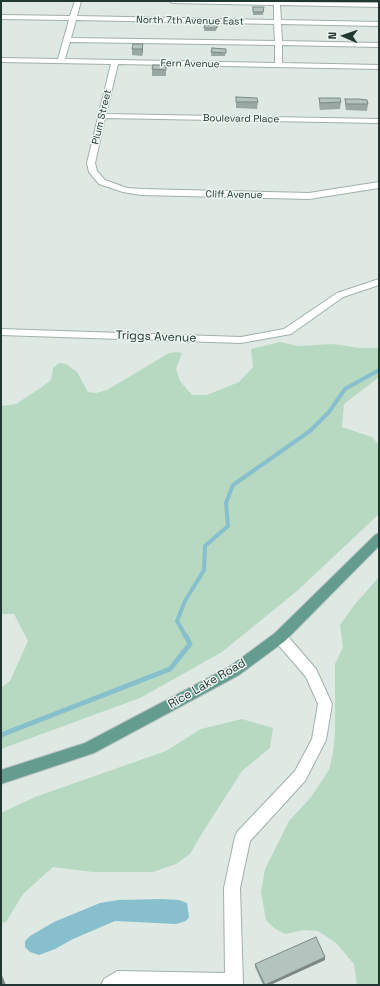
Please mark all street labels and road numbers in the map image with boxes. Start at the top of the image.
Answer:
street label: North 7th Avenue East [136,14,244,28]
street label: Fern Avenue [160,57,220,71]
street label: Plum Street [90,88,114,146]
street label: Boulevard Place [203,112,279,126]
street label: Cliff Avenue [205,189,263,201]
street label: Triggs Avenue [115,328,197,346]
street label: Rice Lake Road [166,656,248,712]

